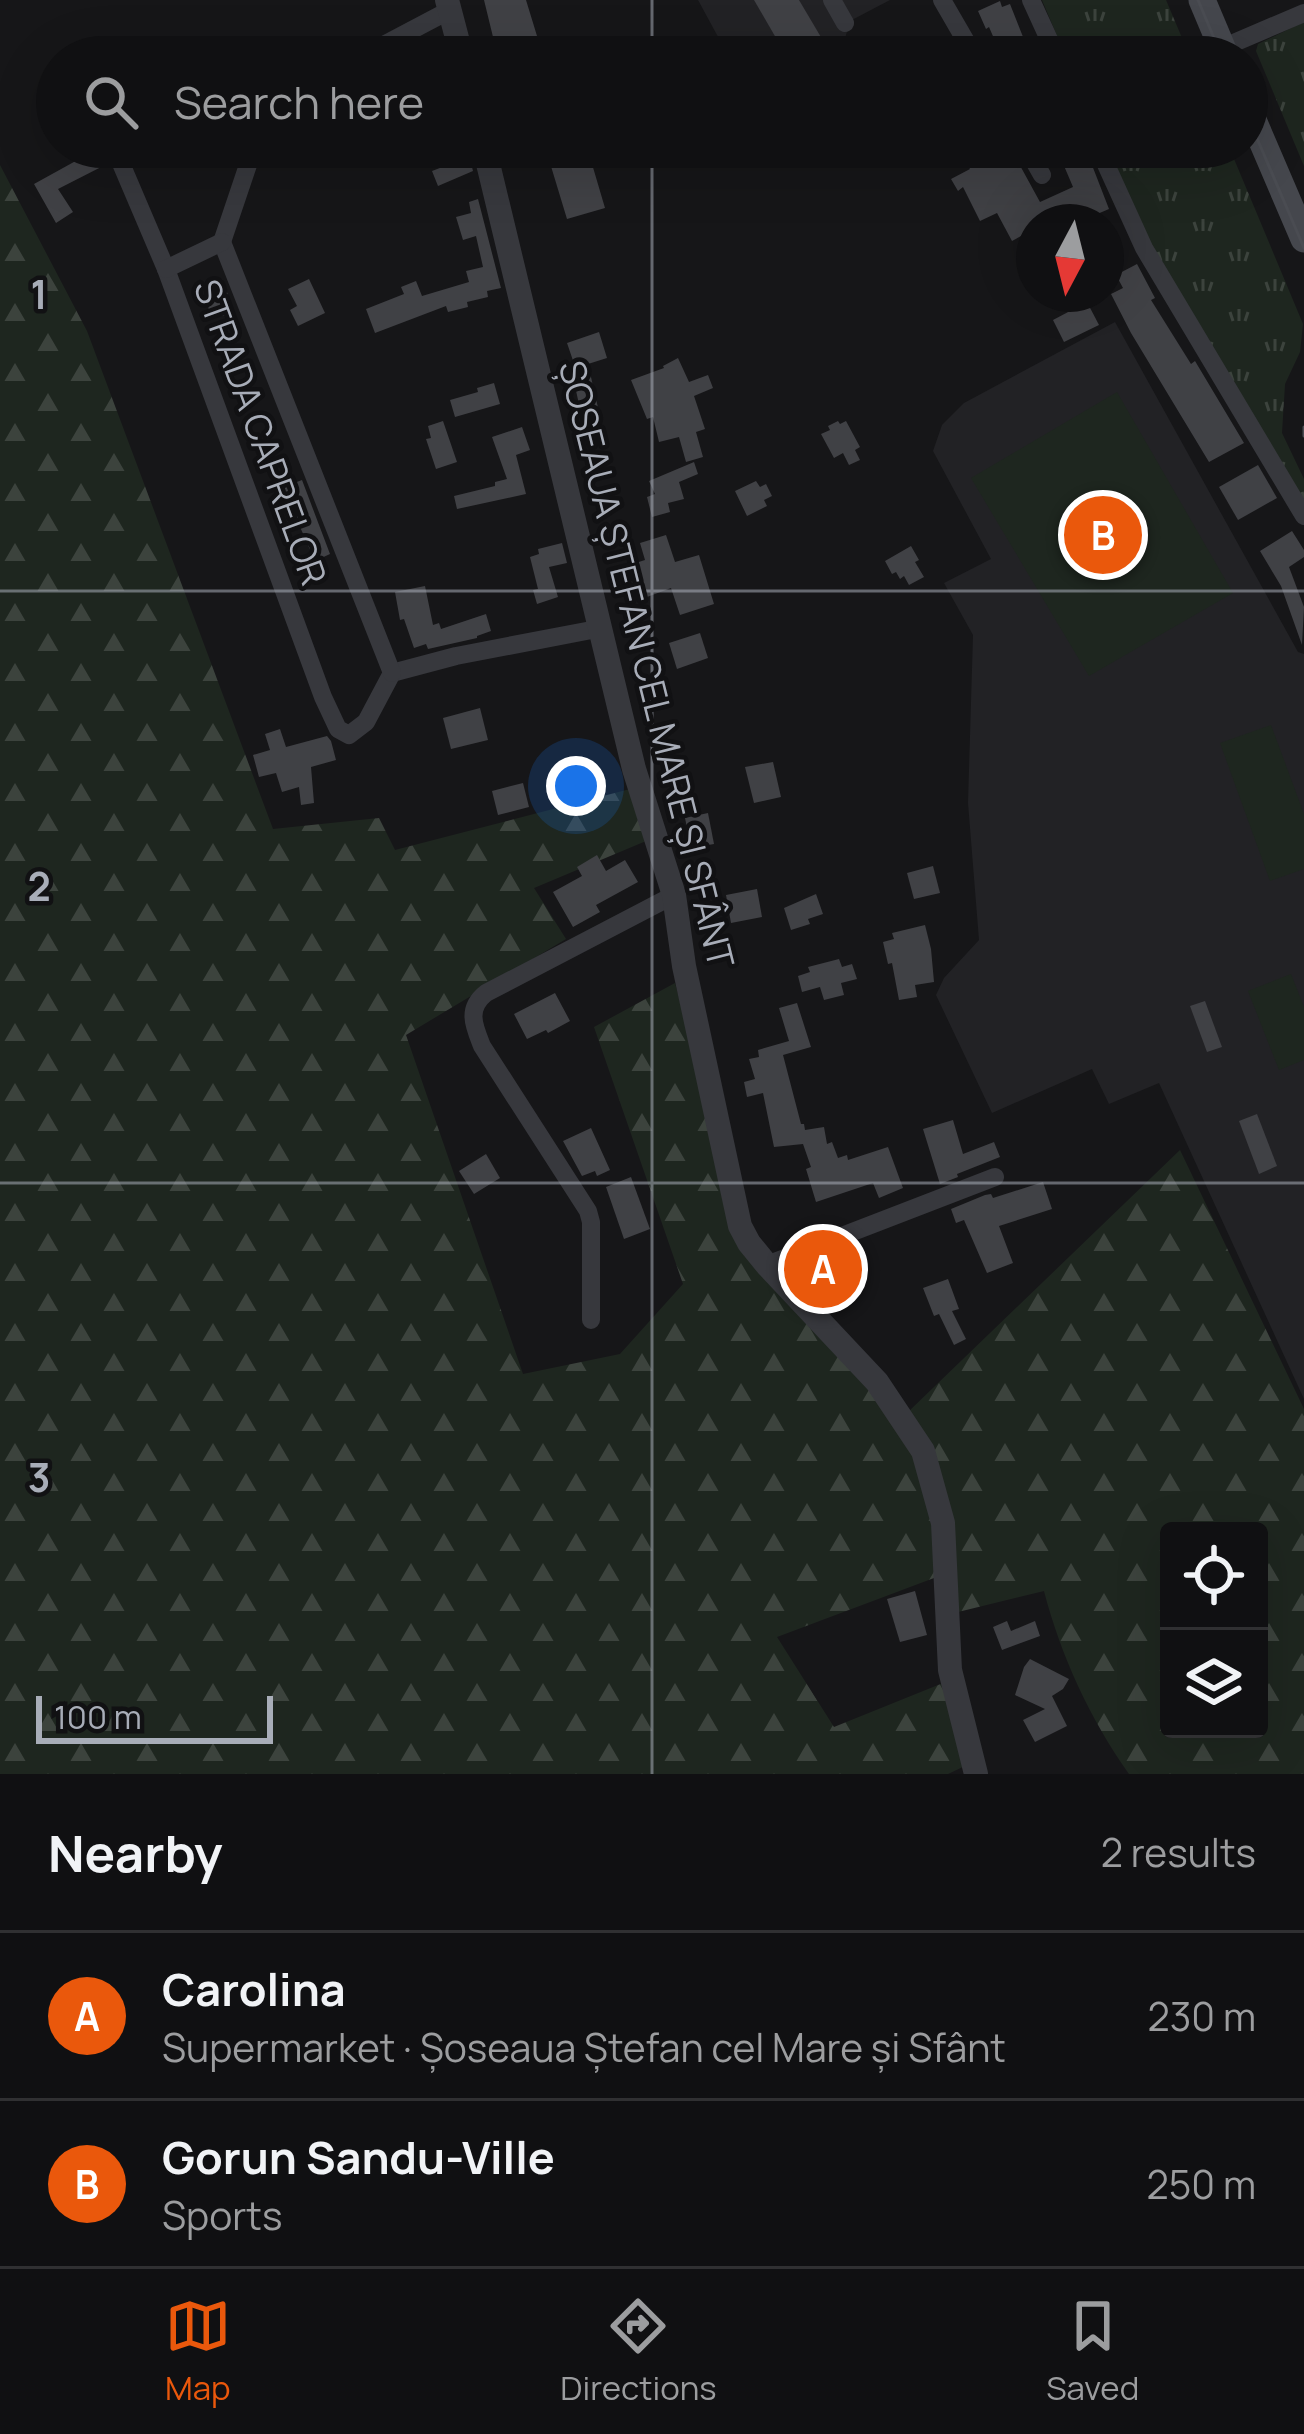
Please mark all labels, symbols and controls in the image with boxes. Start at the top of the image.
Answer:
search box [36,36,1268,168]
icon: search [78,69,144,135]
text: Search here [174,71,424,133]
north arrow [1016,204,1124,312]
text: 1 [30,267,48,321]
street label: STRADA CAPRELOR [183,272,339,592]
street label: ȘOSEAUA ȘTEFAN CEL MARE ȘI SFÂNT [548,355,746,973]
pin: B [1064,490,1142,580]
your location [546,756,606,816]
text: 2 [27,859,51,913]
pin: A [784,1224,862,1314]
text: 3 [28,1450,50,1504]
map controls [1160,1522,1268,1738]
button: locate [1160,1522,1268,1630]
button: layers [1160,1630,1268,1738]
scale bar [36,1690,273,1743]
text: 100 m [54,1694,142,1739]
text: Nearby [48,1818,223,1887]
text: 2 results [1101,1825,1256,1879]
text: Carolina [162,1958,346,2020]
text: A [74,1989,100,2043]
text: 230 m [1148,1989,1256,2043]
text: Supermarket · Șoseaua Ștefan cel Mare și Sfânt [162,2020,1006,2074]
text: Gorun Sandu-Ville [162,2126,555,2188]
text: B [75,2157,99,2211]
text: 250 m [1147,2157,1256,2211]
text: Sports [162,2188,282,2242]
tab: Map [165,2293,231,2410]
tab: Directions [560,2293,717,2410]
tab: Saved [1046,2293,1139,2410]

